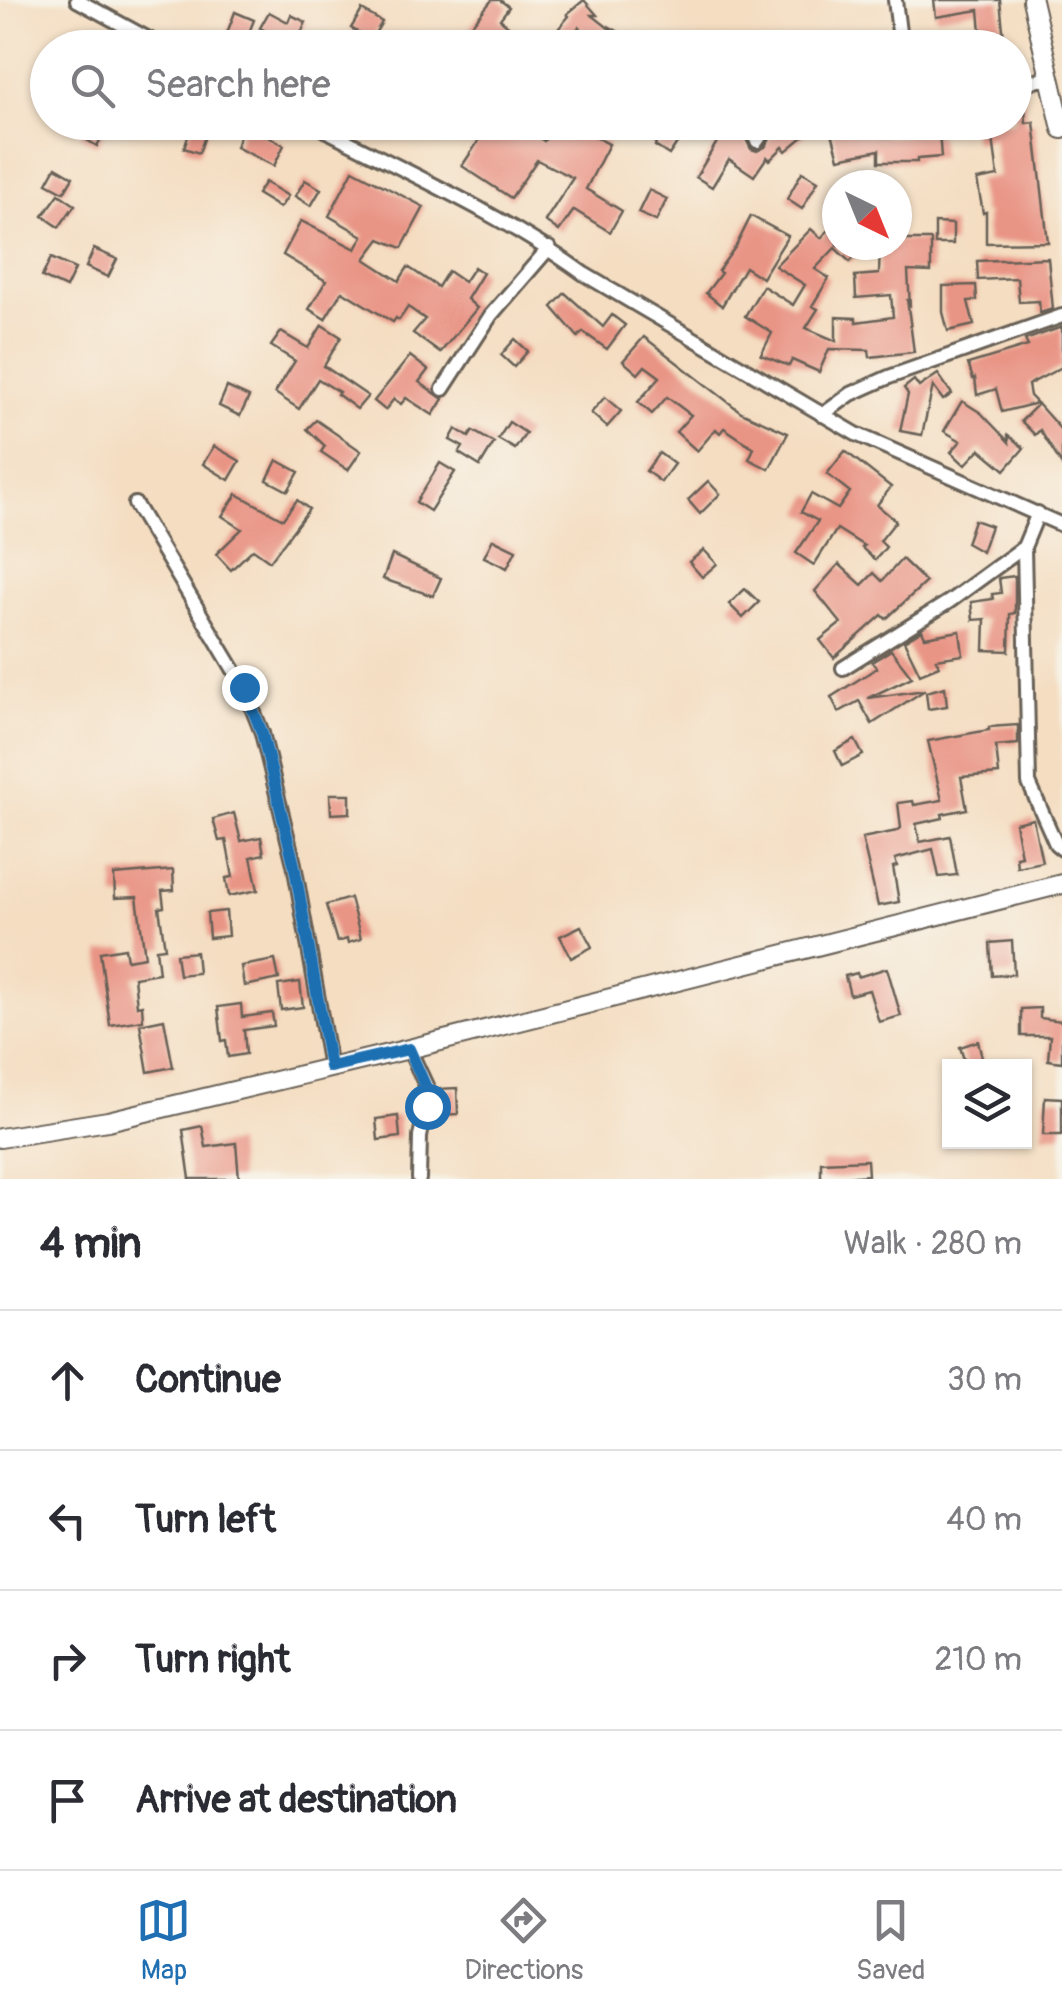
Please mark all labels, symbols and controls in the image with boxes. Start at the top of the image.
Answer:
search box [30,30,1032,140]
icon: search [65,58,120,113]
text: Search here [145,61,331,109]
north arrow [822,170,912,260]
route end [222,665,268,711]
map controls [942,1059,1032,1149]
button: layers [942,1059,1032,1149]
route start [405,1084,451,1130]
text: 4 min [40,1218,142,1270]
text: Walk · 280 m [843,1224,1022,1264]
icon: ahead [40,1353,95,1408]
text: Continue [135,1356,281,1404]
text: 30 m [947,1360,1022,1400]
icon: left [40,1493,95,1548]
text: Turn left [135,1496,276,1544]
text: 40 m [946,1500,1022,1540]
icon: right [40,1633,95,1688]
text: Turn right [135,1636,290,1684]
text: 210 m [934,1640,1022,1680]
icon: arrive [40,1773,95,1828]
text: Arrive at destination [135,1776,457,1824]
tab: Map [136,1893,191,1988]
tab: Directions [464,1893,583,1988]
tab: Saved [856,1893,926,1988]

